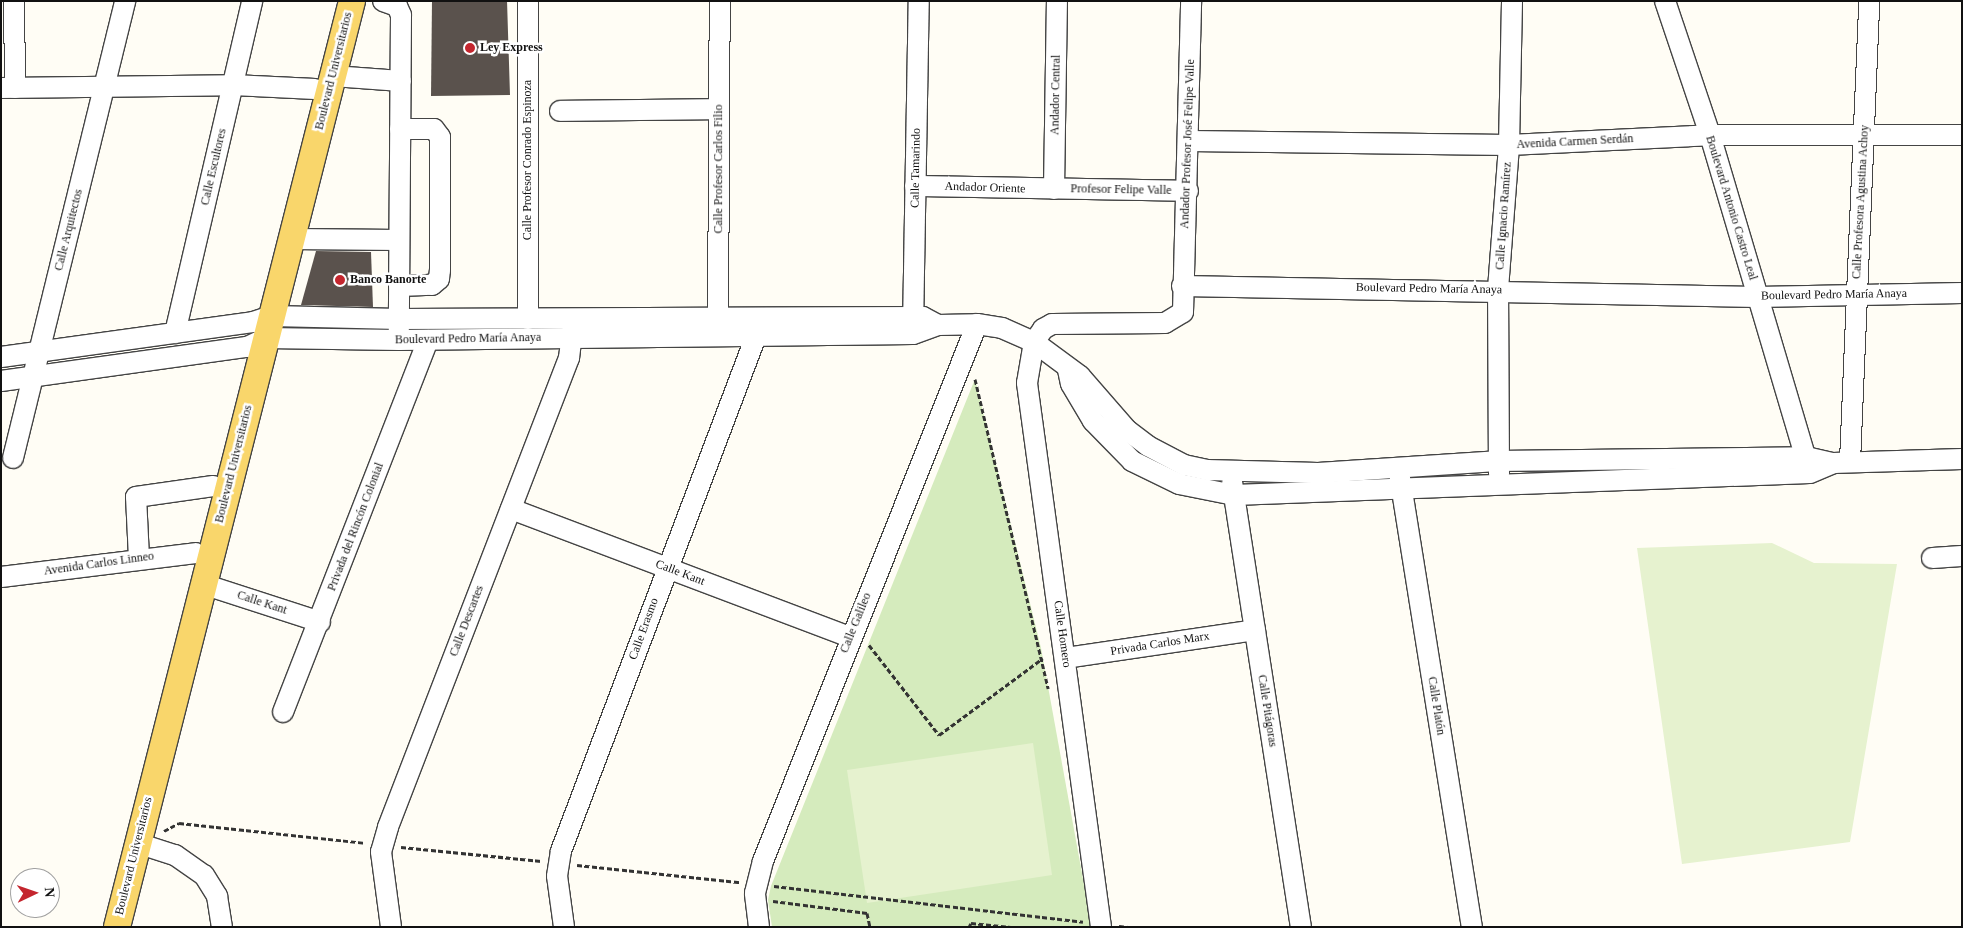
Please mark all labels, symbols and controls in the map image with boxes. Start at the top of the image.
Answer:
street label: Boulevard Universitarios [312,11,356,131]
place label: Ley Express [480,41,543,55]
marker: Ley Express [464,42,476,54]
street label: Andador Central [1048,55,1064,135]
street label: Andador Profesor José Felipe Valle [1178,59,1198,229]
street label: Calle Profesor Conrado Espinoza [521,80,535,240]
street label: Calle Profesor Carlos Filio [712,105,726,233]
street label: Calle Profesora Agustina Achoy [1850,124,1872,280]
street label: Calle Escultores [198,127,230,207]
street label: Calle Tamarindo [908,128,924,208]
street label: Avenida Carmen Serdán [1516,132,1634,152]
street label: Boulevard Antonio Castro Leal [1702,134,1760,282]
street label: Calle Ignacio Ramírez [1493,162,1515,270]
street label: Andador Oriente [944,179,1026,197]
street label: Profesor Felipe Valle [1070,182,1172,198]
street label: Calle Arquitectos [52,187,86,273]
place label: Banco Banorte [350,273,426,287]
marker: Banco Banorte [334,274,346,286]
street label: Boulevard Pedro María Anaya [1355,281,1503,297]
street label: Boulevard Pedro María Anaya [1760,287,1908,303]
street label: Boulevard Pedro María Anaya [394,331,542,347]
street label: Boulevard Universitarios [212,404,256,524]
street label: Privada del Rincón Colonial [325,461,387,593]
street label: Avenida Carlos Linneo [43,549,155,579]
street label: Calle Kant [653,557,707,589]
street label: Calle Descartes [447,583,487,659]
street label: Calle Kant [235,588,289,618]
street label: Calle Galileo [837,591,875,655]
street label: Calle Erasmo [626,596,662,662]
street label: Calle Homero [1050,600,1074,668]
street label: Privada Carlos Marx [1109,629,1211,659]
street label: Calle Pitágoras [1254,674,1280,748]
street label: Calle Platón [1424,676,1448,736]
street label: Boulevard Universitarios [112,796,156,916]
north arrow [10,868,60,918]
text: N [42,887,57,898]

